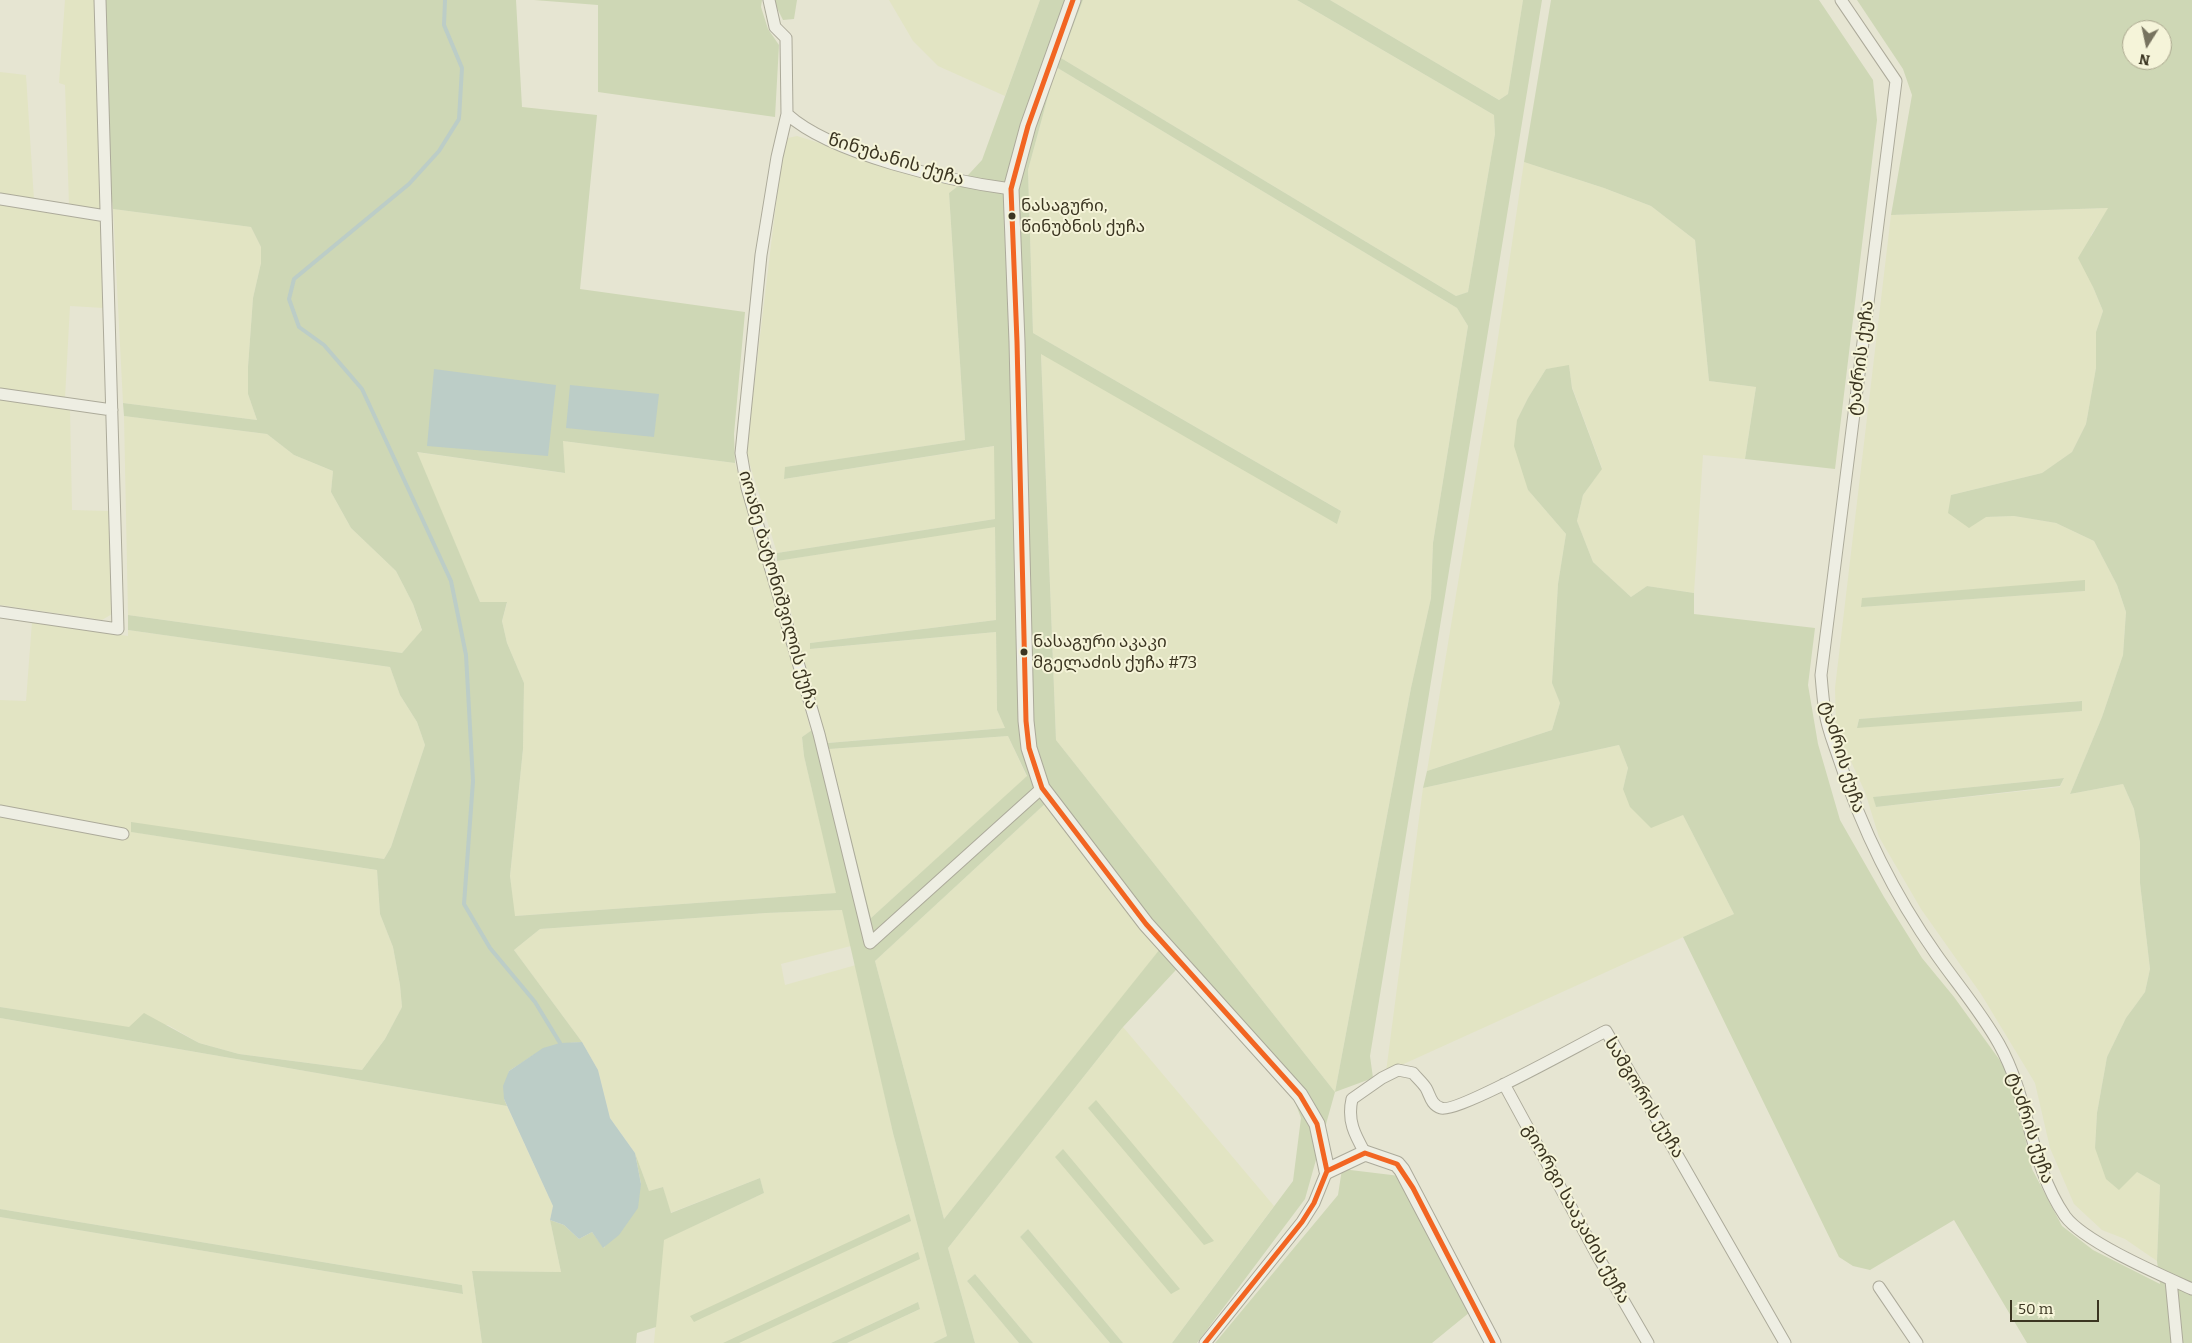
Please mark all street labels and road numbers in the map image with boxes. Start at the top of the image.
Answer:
street label: წინუბანის ქუჩა [825,129,967,191]
street label: ტაძრის ქუჩა [1843,299,1879,417]
street label: იოანე ბატონიშვილის ქუჩა [734,468,822,712]
street label: ტაძრის ქუჩა [1815,698,1869,816]
street label: სამგორის ქუჩა [1599,1034,1689,1162]
street label: ტაძრის ქუჩა [2002,1070,2058,1186]
street label: გიორგი სააკაძის ქუჩა [1518,1120,1634,1308]

